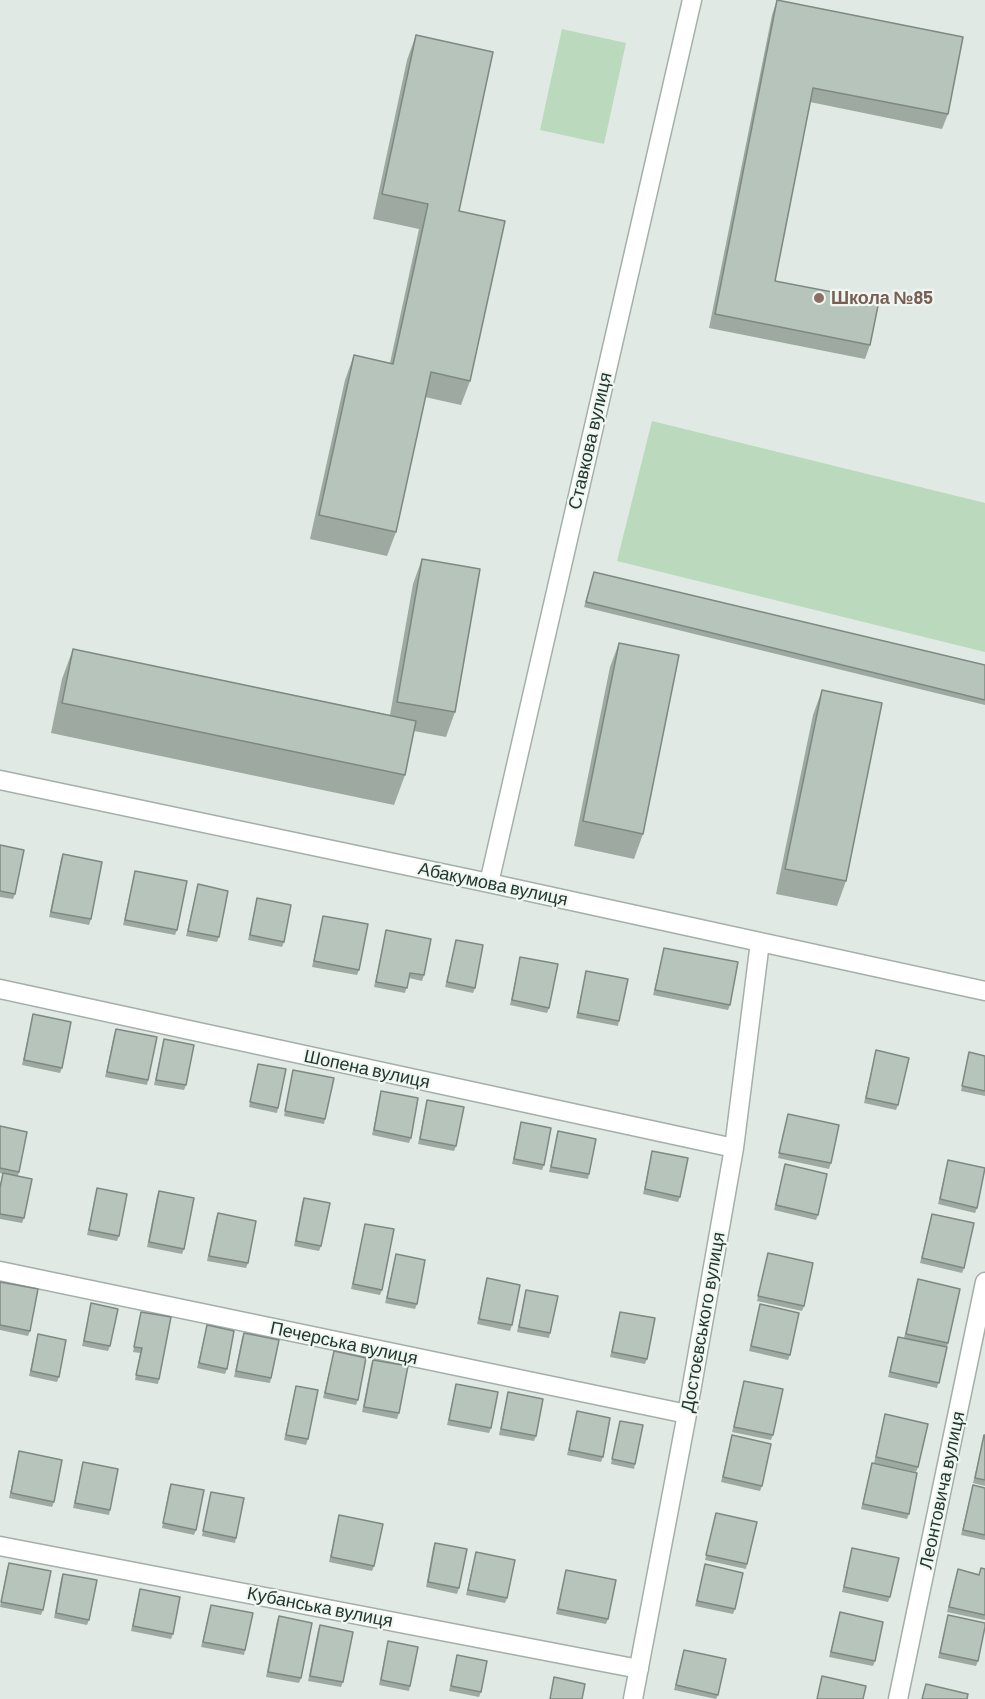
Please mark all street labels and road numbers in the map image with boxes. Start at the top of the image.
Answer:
street label: Ставкова вулиця [564,370,616,512]
street label: Абакумова вулиця [416,858,570,910]
street label: Шопена вулиця [302,1045,432,1093]
street label: Достоєвського вулиця [677,1230,729,1414]
street label: Печерська вулиця [268,1317,420,1369]
street label: Леонтовича вулиця [915,1409,969,1571]
street label: Кубанська вулиця [245,1582,395,1632]

